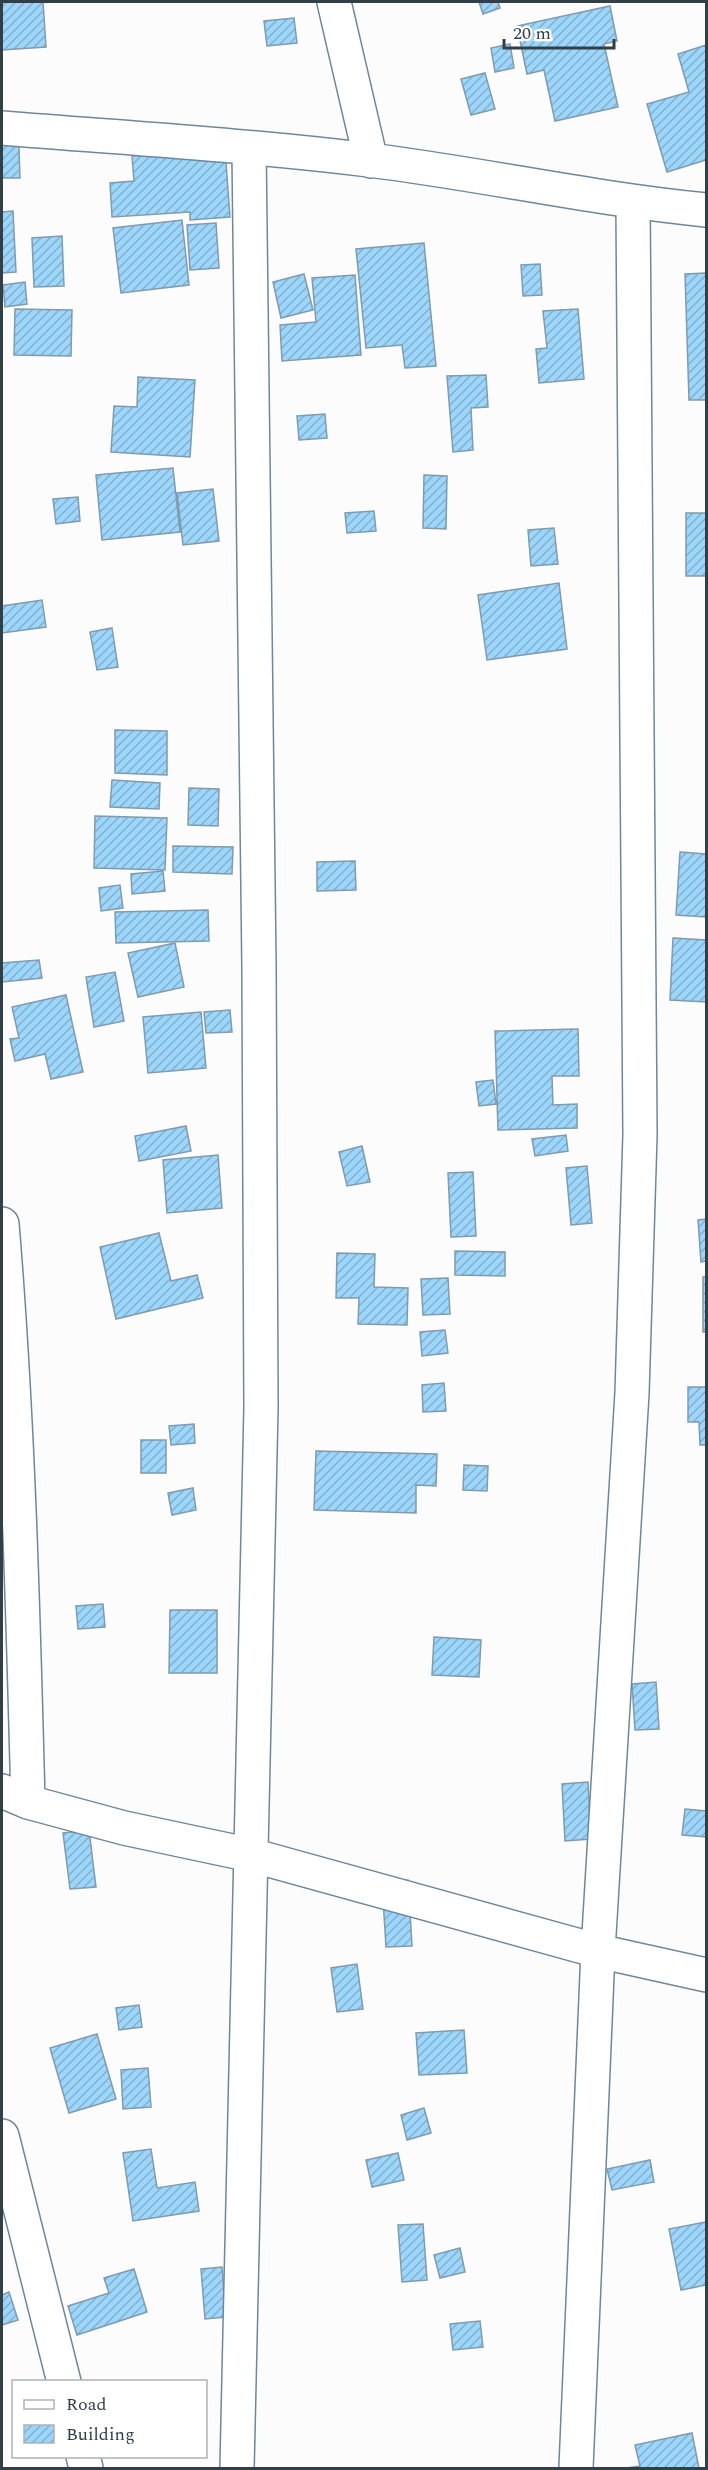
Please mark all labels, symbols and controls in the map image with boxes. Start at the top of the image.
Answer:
scale bar [504,12,614,50]
text: 20 m [513,20,551,47]
legend [12,2380,207,2458]
text: Road [66,2391,107,2418]
text: Building [66,2421,135,2448]

